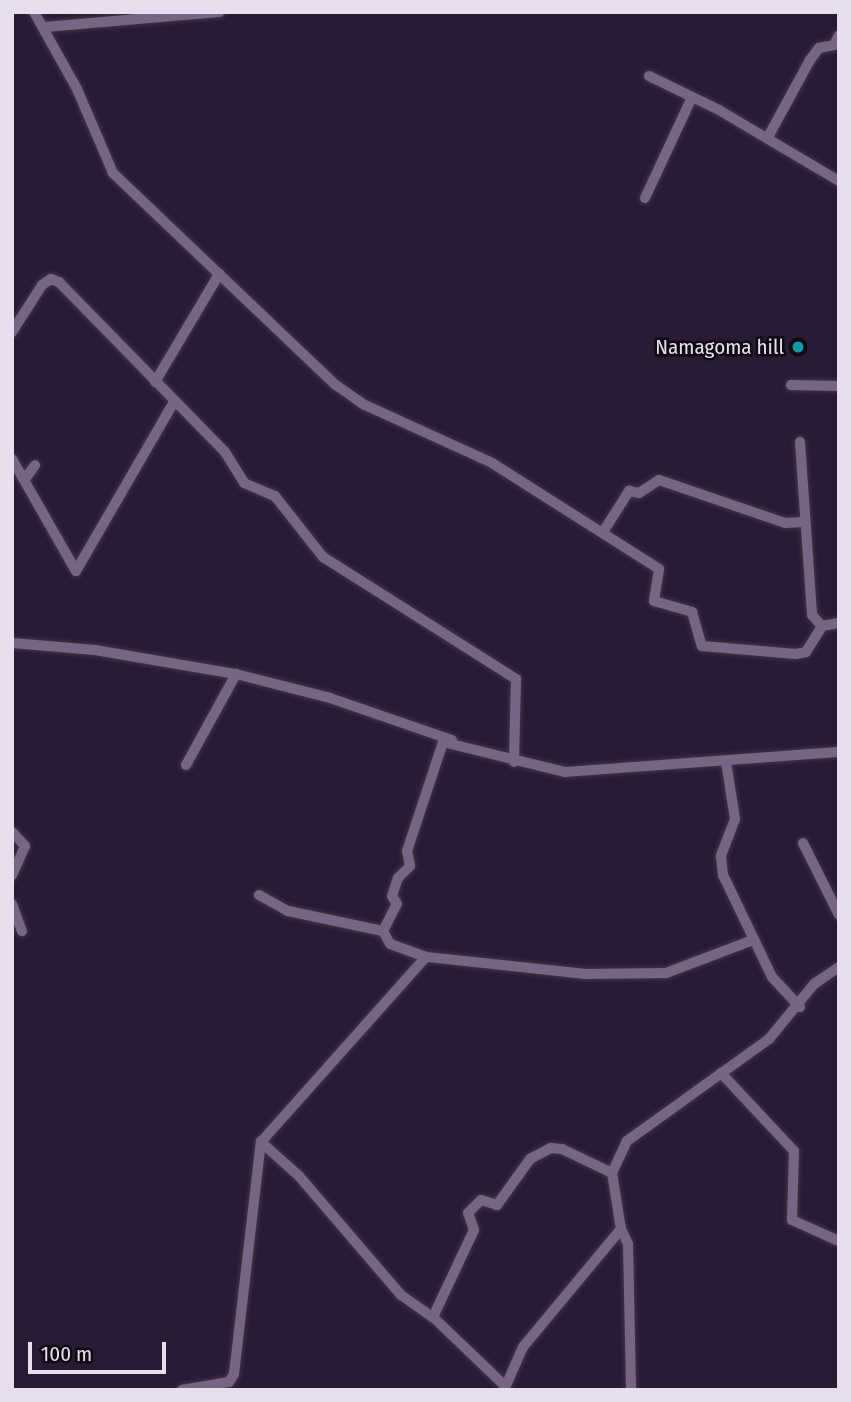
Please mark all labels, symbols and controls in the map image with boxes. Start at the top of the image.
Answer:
place label: Namagoma hill [655,334,784,360]
marker: Namagoma hill [790,339,806,355]
scale bar [32,1328,170,1372]
text: 100 m [41,1341,92,1367]

